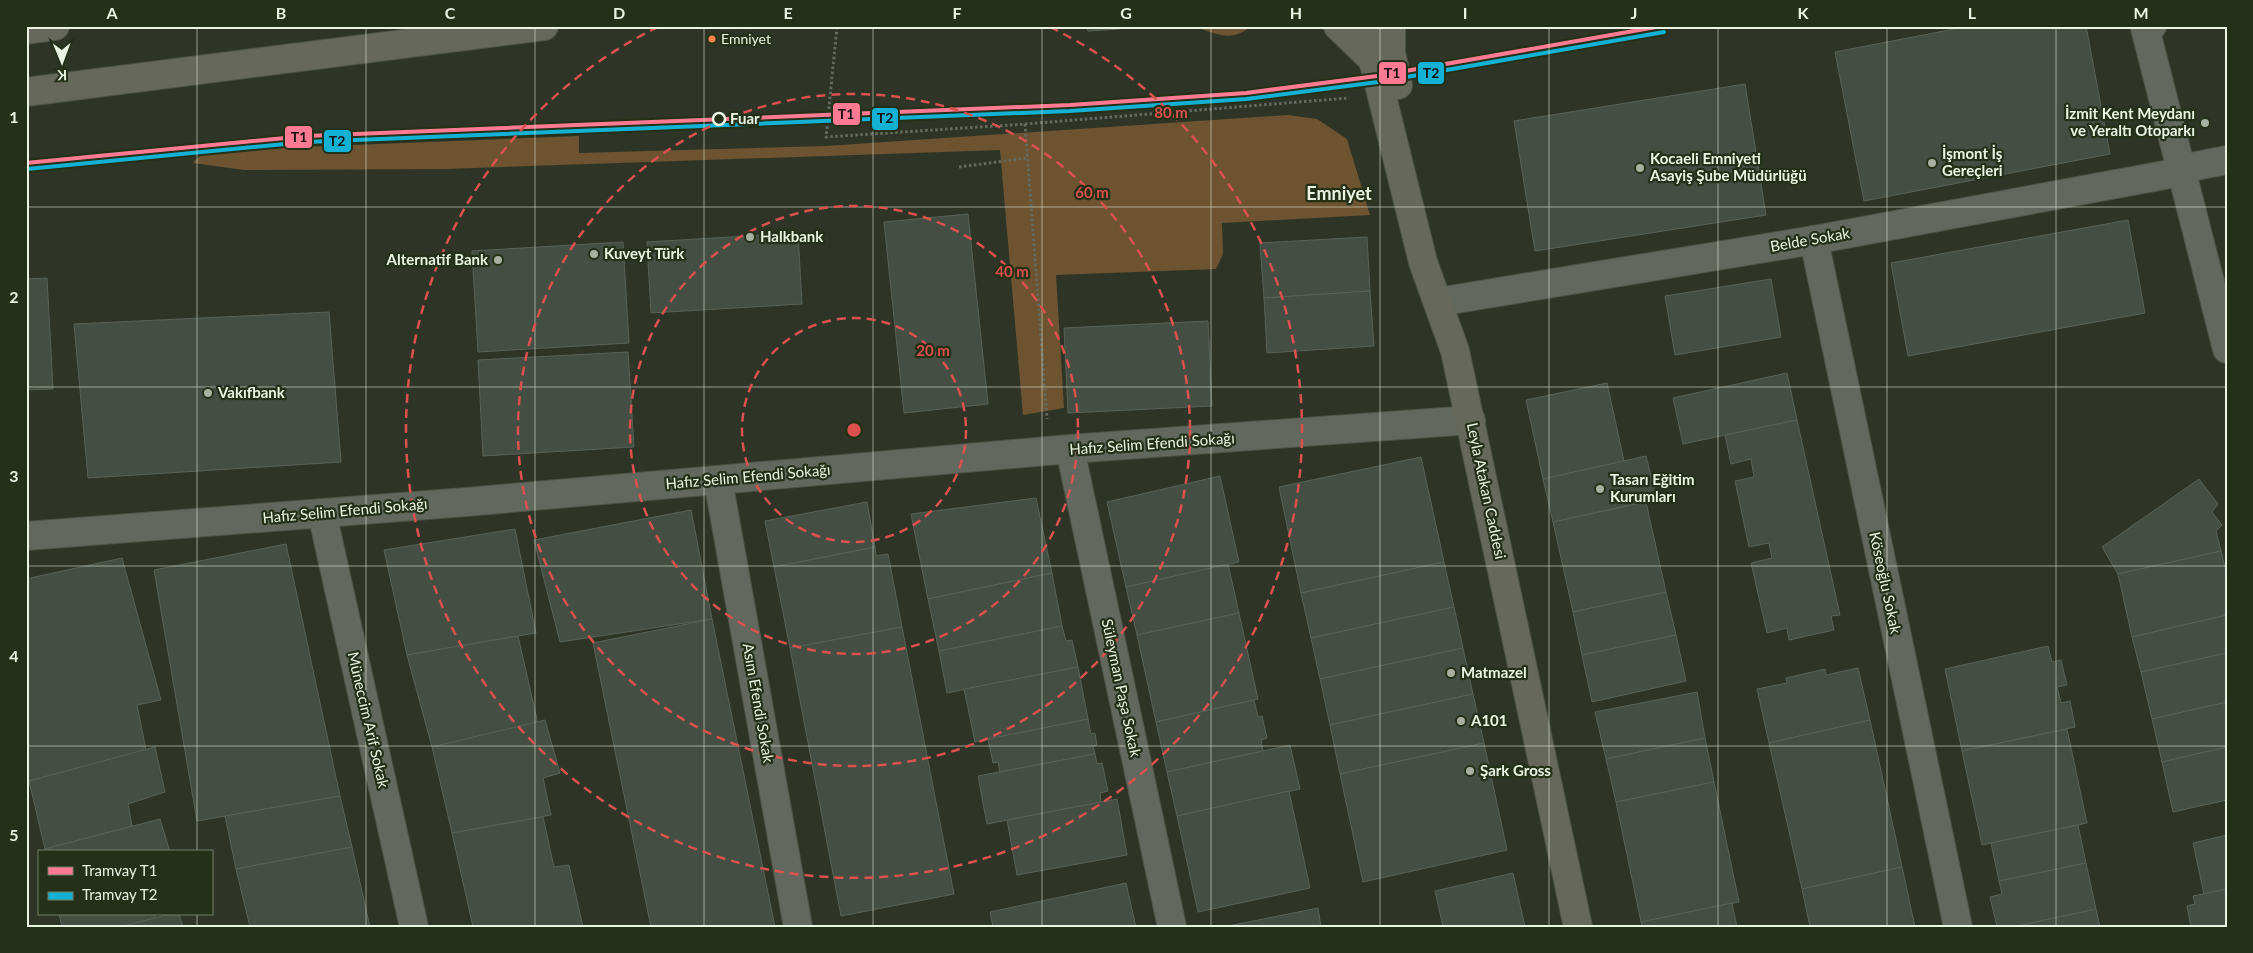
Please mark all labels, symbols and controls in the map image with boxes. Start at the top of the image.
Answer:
text: A [105,3,118,22]
text: B [276,3,286,22]
text: C [445,3,456,22]
text: D [613,3,625,22]
text: E [783,3,793,22]
text: F [952,3,962,22]
text: G [1120,3,1132,22]
text: H [1290,3,1302,22]
text: I [1463,3,1467,22]
text: J [1631,3,1637,22]
text: K [1798,3,1810,22]
text: L [1968,3,1977,22]
text: M [2133,3,2149,22]
place label: Emniyet [721,30,771,47]
marker: Emniyet [707,34,717,44]
north arrow [38,38,88,88]
line badge: T1 [1378,61,1407,85]
line badge: T2 [1417,61,1445,85]
text: T1 [1384,64,1400,81]
text: T2 [1423,64,1439,81]
text: K [57,67,67,84]
line badge: T1 [832,102,861,126]
text: 80 m [1154,103,1188,121]
place label: İzmit Kent Meydanı ve Yeraltı Otoparkı [2065,104,2195,139]
text: T1 [838,105,854,122]
text: 1 [9,107,19,126]
line badge: T2 [871,107,899,131]
place label: Fuar [730,109,760,127]
text: T2 [877,109,893,126]
marker: Fuar [712,112,726,126]
marker: İzmit Kent Meydanı ve Yeraltı Otoparkı [2199,117,2211,129]
line badge: T1 [284,125,313,149]
text: T1 [291,128,307,145]
line badge: T2 [323,129,352,153]
text: T2 [329,132,345,149]
place label: İşmont İş Gereçleri [1942,144,2003,179]
place label: Kocaeli Emniyeti Asayiş Şube Müdürlüğü [1649,149,1807,184]
marker: İşmont İş Gereçleri [1926,157,1938,169]
marker: Kocaeli Emniyeti Asayiş Şube Müdürlüğü [1634,162,1646,174]
district label: Emniyet [1306,182,1372,204]
text: 60 m [1075,183,1109,201]
street label: Belde Sokak [1769,223,1851,255]
place label: Halkbank [760,227,824,245]
marker: Halkbank [744,231,756,243]
place label: Kuveyt Türk [604,244,685,262]
marker: Kuveyt Türk [588,248,600,260]
place label: Alternatif Bank [386,250,489,268]
marker: Alternatif Bank [492,254,504,266]
text: 40 m [995,262,1029,280]
text: 2 [9,287,19,306]
text: 20 m [916,341,950,359]
place label: Vakıfbank [217,383,286,401]
marker: Vakıfbank [202,387,214,399]
centre of rings [845,421,863,439]
street label: Leyla Atakan Caddesi [1464,421,1510,561]
street label: Hafız Selim Efendi Sokağı [1069,428,1235,458]
street label: Hafız Selim Efendi Sokağı [665,460,831,492]
text: 3 [9,466,19,485]
place label: Tasarı Eğitim Kurumları [1610,470,1695,505]
marker: Tasarı Eğitim Kurumları [1594,483,1606,495]
street label: Hafız Selim Efendi Sokağı [262,494,428,526]
street label: Köseoğlu Sokak [1866,530,1906,636]
street label: Süleyman Paşa Sokak [1099,617,1145,759]
street label: Asım Efendi Sokak [740,642,778,764]
text: 4 [9,646,19,665]
street label: Müneccim Arif Sokak [345,650,393,790]
place label: Matmazel [1461,663,1527,681]
marker: Matmazel [1445,667,1457,679]
place label: A101 [1470,711,1508,729]
marker: A101 [1455,715,1467,727]
place label: Şark Gross [1480,761,1551,779]
marker: Şark Gross [1464,765,1476,777]
text: 5 [9,825,19,844]
legend [38,850,212,916]
text: Tramvay T1 [82,861,157,879]
text: Tramvay T2 [82,885,157,903]

